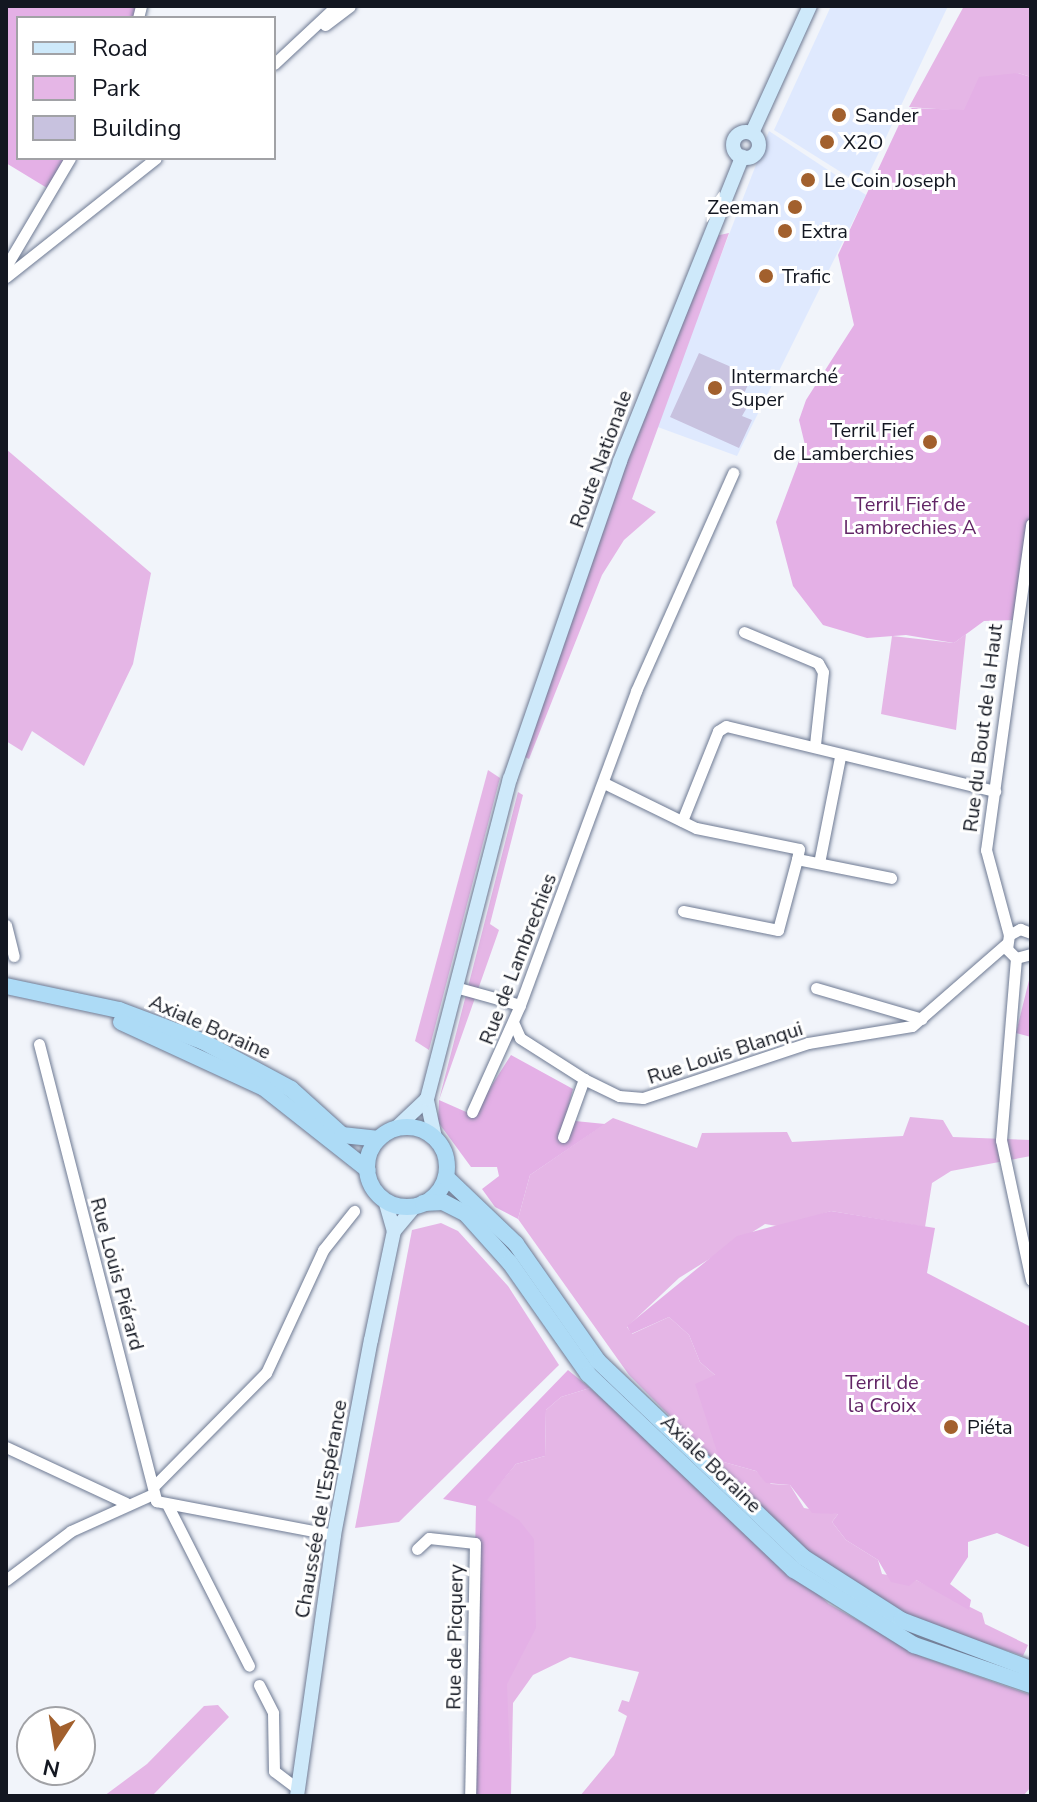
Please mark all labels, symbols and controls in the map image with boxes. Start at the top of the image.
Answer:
legend [16,16,276,160]
text: Road [92,32,148,64]
text: Park [92,72,140,104]
place label: Sander [855,103,919,127]
marker: Sander [830,106,848,124]
text: Building [92,112,182,144]
place label: X2O [843,130,883,154]
marker: X2O [818,133,836,151]
place label: Le Coin Joseph [824,168,956,192]
marker: Le Coin Joseph [799,171,817,189]
place label: Zeeman [707,195,779,219]
marker: Zeeman [786,198,804,216]
place label: Extra [801,219,848,243]
marker: Extra [776,222,794,240]
place label: Trafic [782,264,831,288]
marker: Trafic [757,267,775,285]
place label: Intermarché Super [731,364,838,411]
marker: Intermarché Super [706,379,724,397]
street label: Route Nationale [565,387,637,531]
place label: Terril Fief de Lamberchies [773,418,914,465]
marker: Terril Fief de Lamberchies [921,433,939,451]
park label: Terril Fief de Lambrechies A [843,493,977,540]
street label: Rue du Bout de la Haut [958,623,1008,833]
street label: Rue de Lambrechies [474,870,562,1048]
street label: Axiale Boraine [146,990,274,1064]
street label: Rue Louis Blanqui [644,1017,806,1089]
street label: Rue Louis Piérard [85,1195,149,1353]
park label: Terril de la Croix [845,1370,919,1417]
street label: Chaussée de l'Espérance [290,1398,352,1620]
street label: Axiale Boraine [656,1410,766,1518]
place label: Piéta [967,1415,1013,1439]
marker: Piéta [942,1418,960,1436]
street label: Rue de Picquery [442,1564,468,1710]
north arrow [16,1706,96,1786]
text: N [40,1751,63,1784]

